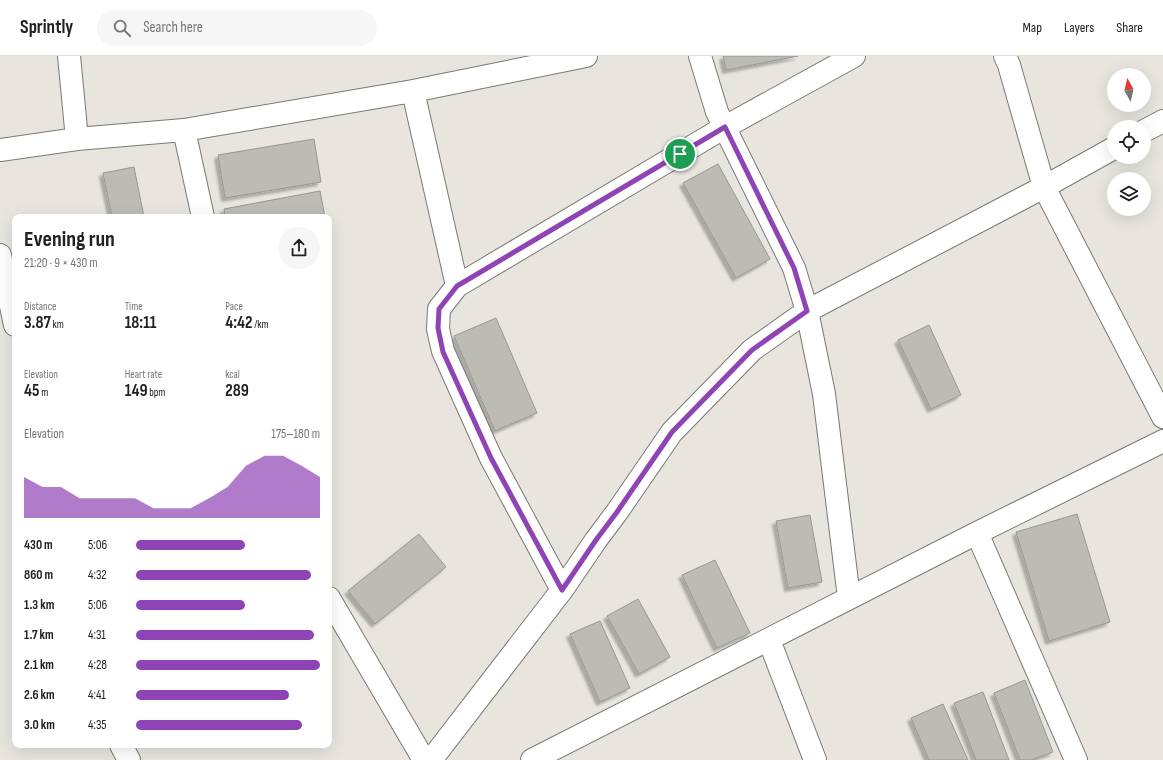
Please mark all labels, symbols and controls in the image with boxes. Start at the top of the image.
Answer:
search box [97,10,377,46]
text: Sprintly [20,16,73,39]
icon: search [111,17,133,39]
text: Search here [143,18,203,37]
text: Map [1022,19,1042,36]
text: Layers [1064,19,1094,36]
text: Share [1116,19,1143,36]
north arrow [1107,68,1151,112]
map controls [1107,68,1151,216]
button: locate [1107,120,1151,164]
pin [663,137,697,171]
icon: arrive [669,143,691,165]
button: layers [1107,172,1151,216]
text: Evening run [24,226,115,253]
button: share [278,227,320,269]
text: 21:20 · 9 × 430 m [24,255,98,271]
text: Distance [24,300,56,313]
text: Time [125,300,143,313]
text: Pace [225,300,243,313]
text: 3.87 [24,313,51,333]
text: 18:11 [125,313,156,333]
text: 4:42 [225,313,252,333]
text: km [51,318,64,331]
text: /km [252,318,268,331]
text: Elevation [24,368,58,381]
text: Heart rate [125,368,162,381]
text: kcal [225,368,240,381]
text: 45 [24,381,39,401]
text: 149 [125,381,147,401]
text: 289 [225,381,249,401]
text: m [39,386,48,399]
text: bpm [147,386,165,399]
text: Elevation [24,426,64,442]
text: 175–180 m [271,426,320,442]
text: 430 m [24,537,53,553]
text: 5:06 [88,537,107,553]
text: 860 m [24,567,53,583]
text: 4:32 [88,567,107,583]
text: 1.3 km [24,597,54,613]
text: 5:06 [88,597,107,613]
text: 1.7 km [24,627,54,643]
text: 4:31 [88,627,106,643]
text: 2.1 km [24,657,54,673]
text: 4:28 [88,657,107,673]
text: 2.6 km [24,687,55,703]
text: 4:41 [88,687,106,703]
text: 3.0 km [24,717,55,733]
text: 4:35 [88,717,107,733]

